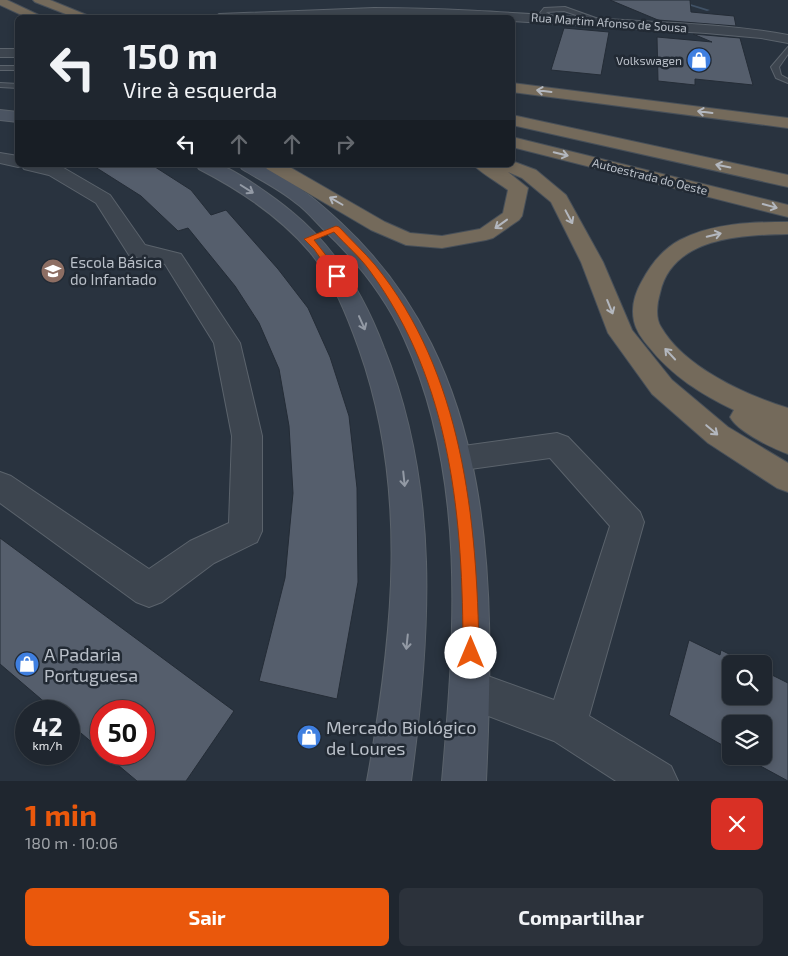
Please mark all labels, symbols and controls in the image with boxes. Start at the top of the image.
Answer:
street label: Rua Martim Afonso de Sousa [531,10,687,34]
text: 150 m [123,34,218,76]
icon: left [40,35,105,100]
shop icon: Volkswagen [686,47,712,73]
place label: Volkswagen [616,53,682,67]
text: Vire à esquerda [123,76,277,102]
one-way arrow [536,86,552,96]
one-way arrow [697,107,713,117]
icon: left [172,130,200,158]
icon: ahead [225,130,253,158]
icon: ahead [278,130,306,158]
icon: right [331,130,359,158]
one-way arrow [553,150,569,159]
street label: Autoestrada do Oeste [591,155,709,197]
one-way arrow [716,161,732,170]
one-way arrow [239,185,253,195]
one-way arrow [330,195,344,205]
one-way arrow [761,202,777,211]
one-way arrow [564,210,574,225]
one-way arrow [494,219,508,229]
one-way arrow [706,230,722,239]
place label: Escola Básica do Infantado [70,253,162,288]
pin [316,255,358,297]
school or university icon: Escola Básica do Infantado [40,258,66,284]
icon: arrive [323,262,351,290]
one-way arrow [606,299,616,314]
one-way arrow [358,315,367,330]
one-way arrow [665,347,676,360]
one-way arrow [706,424,719,436]
one-way arrow [399,471,409,487]
position arrow [444,626,496,678]
one-way arrow [402,633,412,649]
place label: A Padaria Portuguesa [44,643,138,686]
shop icon: A Padaria Portuguesa [14,651,40,677]
map controls [722,655,772,765]
button: search [722,655,772,705]
speed limit sign: 50 [90,700,155,765]
text: 42 [32,711,63,741]
button: layers [722,715,772,765]
place label: Mercado Biológico de Loures [326,716,476,759]
shop icon: Mercado Biológico de Loures [296,724,322,750]
text: km/h [33,738,62,752]
text: 1 min [25,796,97,832]
button: close [711,798,763,850]
text: 180 m · 10:06 [25,833,118,852]
button: Sair [25,888,389,946]
button: Compartilhar [399,888,763,946]

